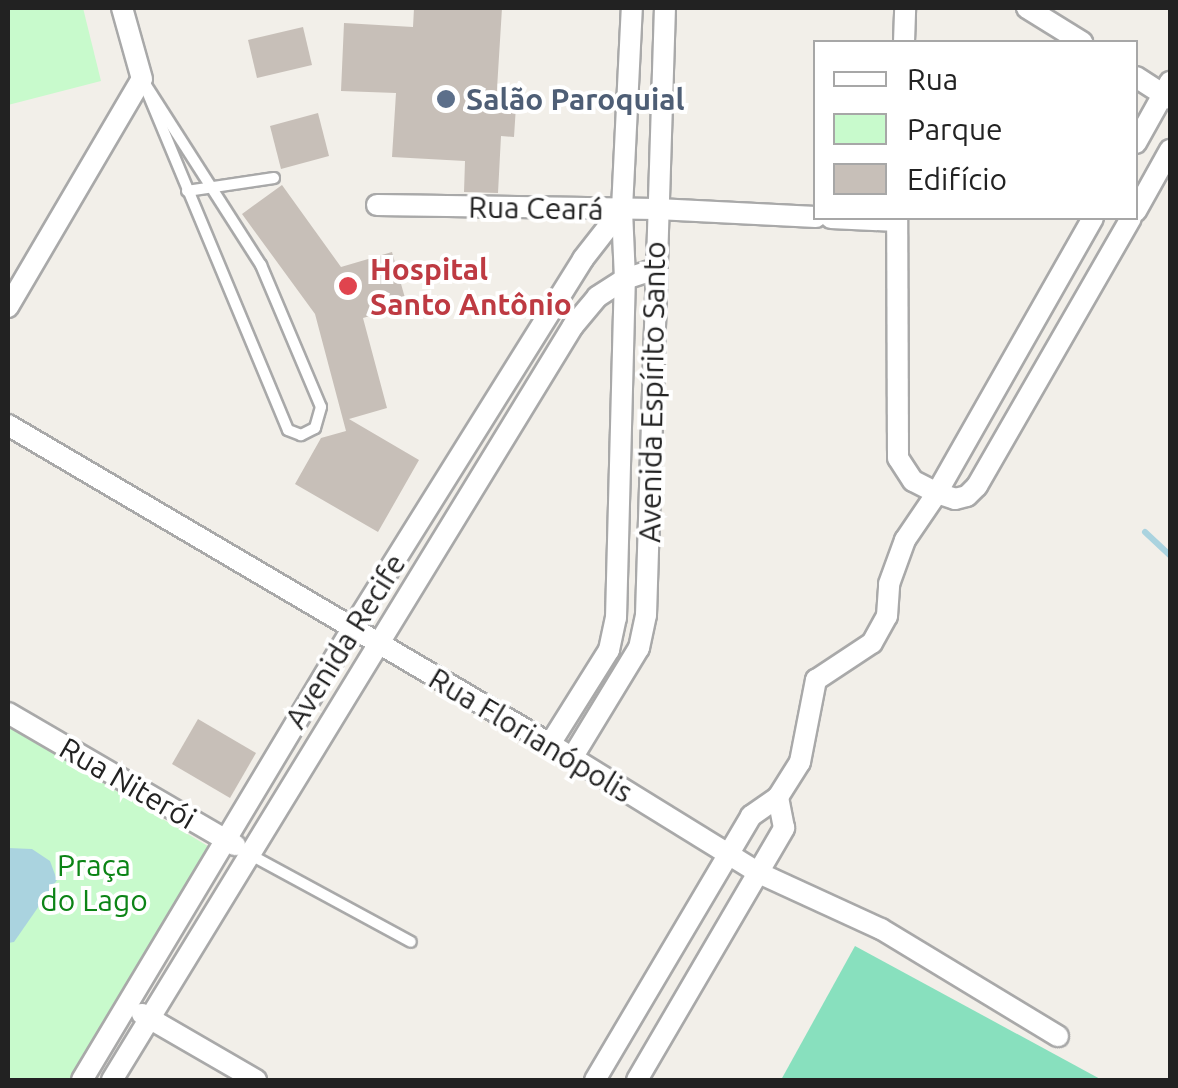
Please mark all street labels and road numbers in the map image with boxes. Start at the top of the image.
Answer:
street label: Rua Ceará [468,189,604,227]
street label: Avenida Espírito Santo [631,241,673,543]
street label: Avenida Recife [277,547,413,735]
street label: Rua Florianópolis [423,660,639,810]
street label: Rua Niterói [53,730,203,836]

